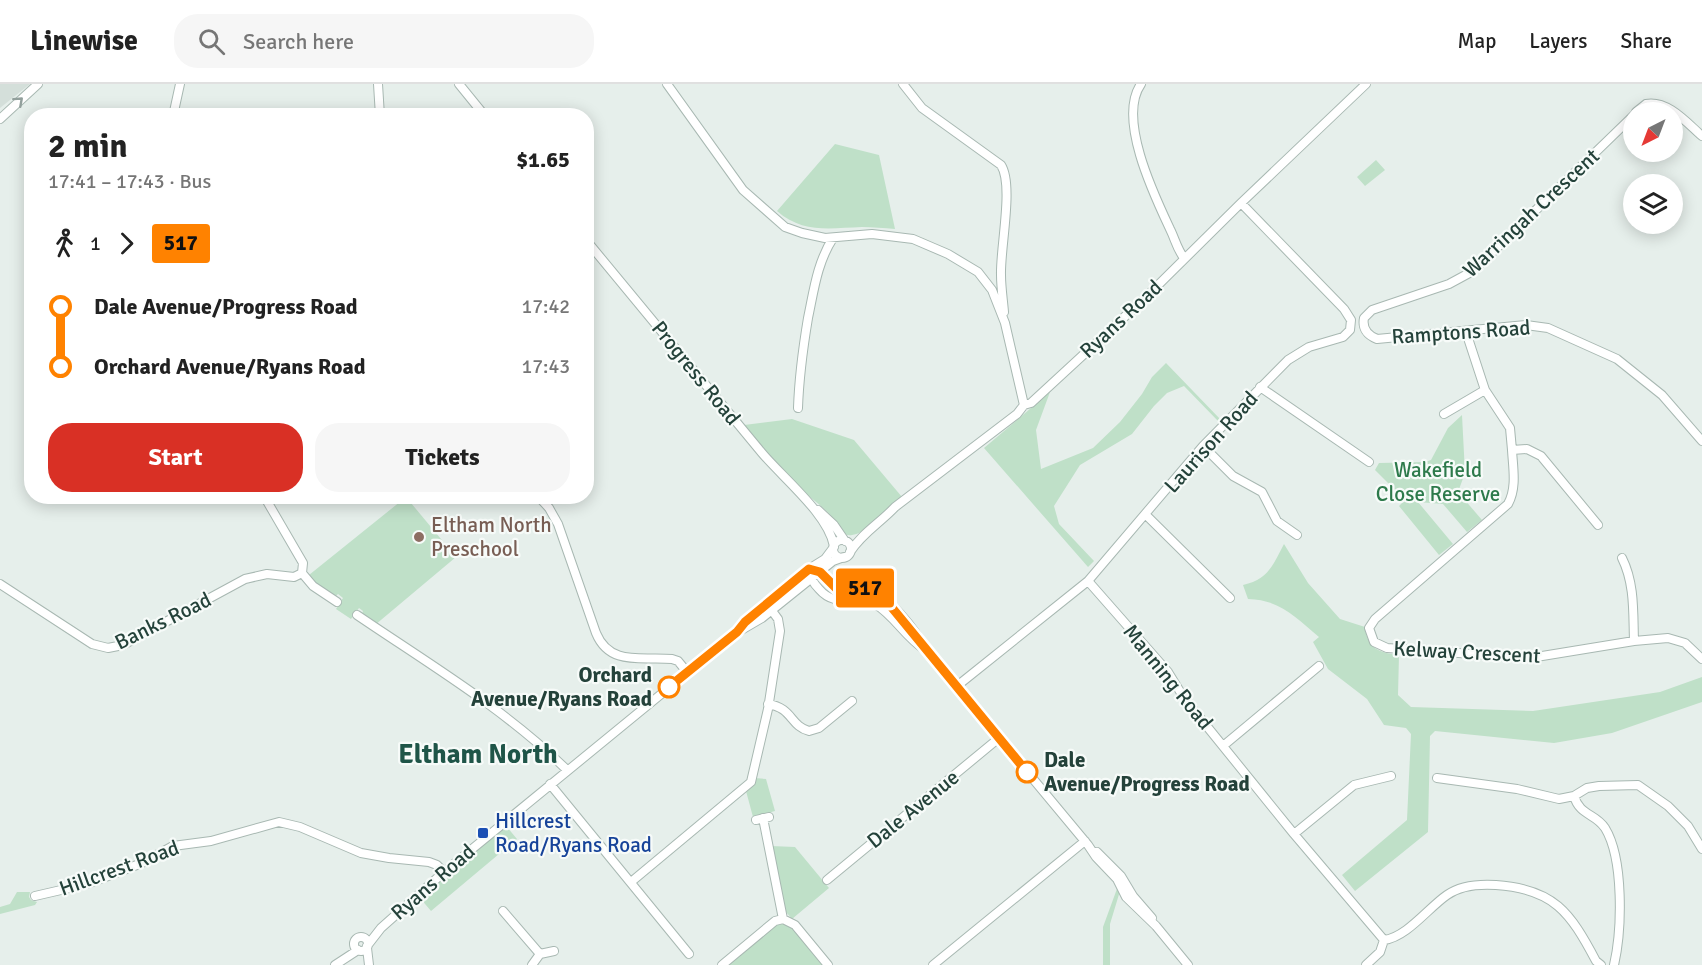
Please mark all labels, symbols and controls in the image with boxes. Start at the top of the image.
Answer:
search box [174,14,594,68]
text: Linewise [30,24,138,58]
icon: search [195,25,228,58]
text: Search here [243,28,354,55]
text: Map [1458,28,1496,54]
text: Layers [1529,28,1587,54]
text: Share [1620,28,1672,54]
one-way arrow [12,97,23,108]
north arrow [1623,102,1683,162]
map controls [1623,102,1683,234]
text: 2 min [48,126,128,167]
street label: Warringah Crescent [1457,143,1605,283]
text: $1.65 [516,146,570,173]
text: 17:41 – 17:43 · Bus [48,169,211,194]
button: layers [1623,174,1683,234]
icon: walk [48,227,81,260]
icon: forward [110,227,143,260]
text: 517 [164,230,198,256]
text: 1 [90,231,101,256]
street label: Ryans Road [1074,274,1168,364]
text: Dale Avenue/Progress Road [94,293,358,320]
text: 17:42 [521,294,570,319]
street label: Ramptons Road [1391,314,1531,350]
street label: Progress Road [646,316,746,430]
text: Orchard Avenue/Ryans Road [94,353,366,380]
text: 17:43 [521,354,570,379]
street label: Laurison Road [1159,386,1263,498]
button: Start [48,423,303,492]
button: Tickets [315,423,570,492]
park label: Wakefield Close Reserve [1376,457,1500,507]
place label: Eltham North Preschool [431,512,552,562]
marker: Eltham North Preschool [412,530,426,544]
line badge: 517 [830,568,900,608]
text: 517 [848,575,882,601]
street label: Banks Road [111,586,215,656]
street label: Manning Road [1118,619,1218,735]
street label: Kelway Crescent [1393,635,1541,669]
place label: Orchard Avenue/Ryans Road [471,662,652,712]
marker: Orchard Avenue/Ryans Road [658,676,680,698]
district label: Eltham North [398,738,558,771]
place label: Dale Avenue/Progress Road [1044,747,1250,797]
marker: Dale Avenue/Progress Road [1016,761,1038,783]
street label: Dale Avenue [862,764,964,854]
place label: Hillcrest Road/Ryans Road [495,808,652,858]
marker: Hillcrest Road/Ryans Road [476,826,490,840]
street label: Hillcrest Road [56,834,182,902]
street label: Ryans Road [386,838,480,926]

